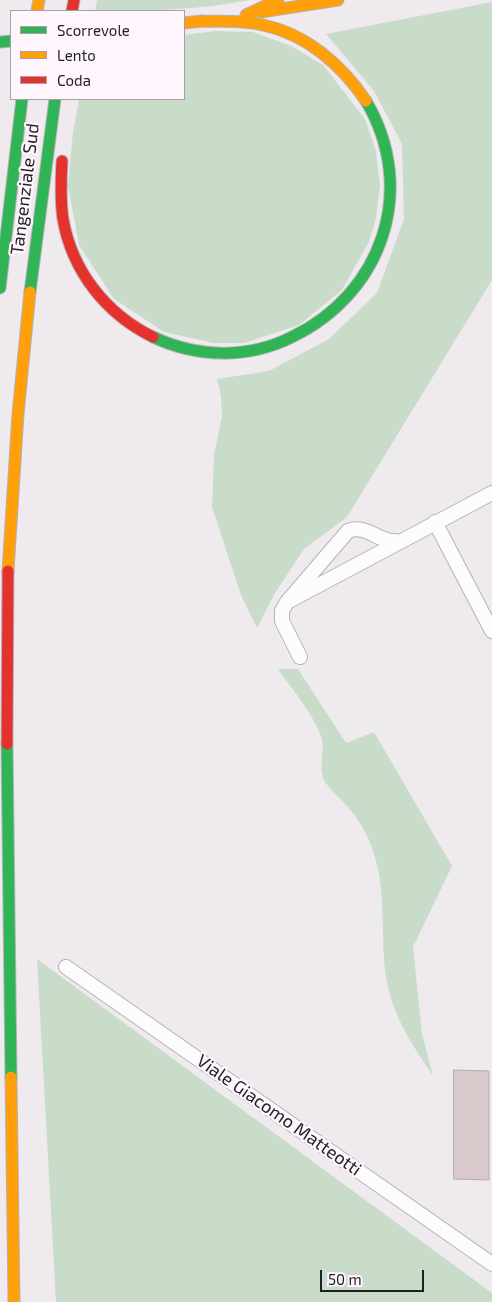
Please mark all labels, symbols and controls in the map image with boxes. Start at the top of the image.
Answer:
legend [10,10,185,100]
text: Scorrevole [57,21,130,39]
text: Lento [57,46,96,64]
text: Coda [57,71,91,89]
street label: Tangenziale Sud [6,122,44,256]
street label: Viale Giacomo Matteotti [192,1050,366,1180]
scale bar [322,1260,426,1292]
text: 50 m [328,1270,362,1288]

